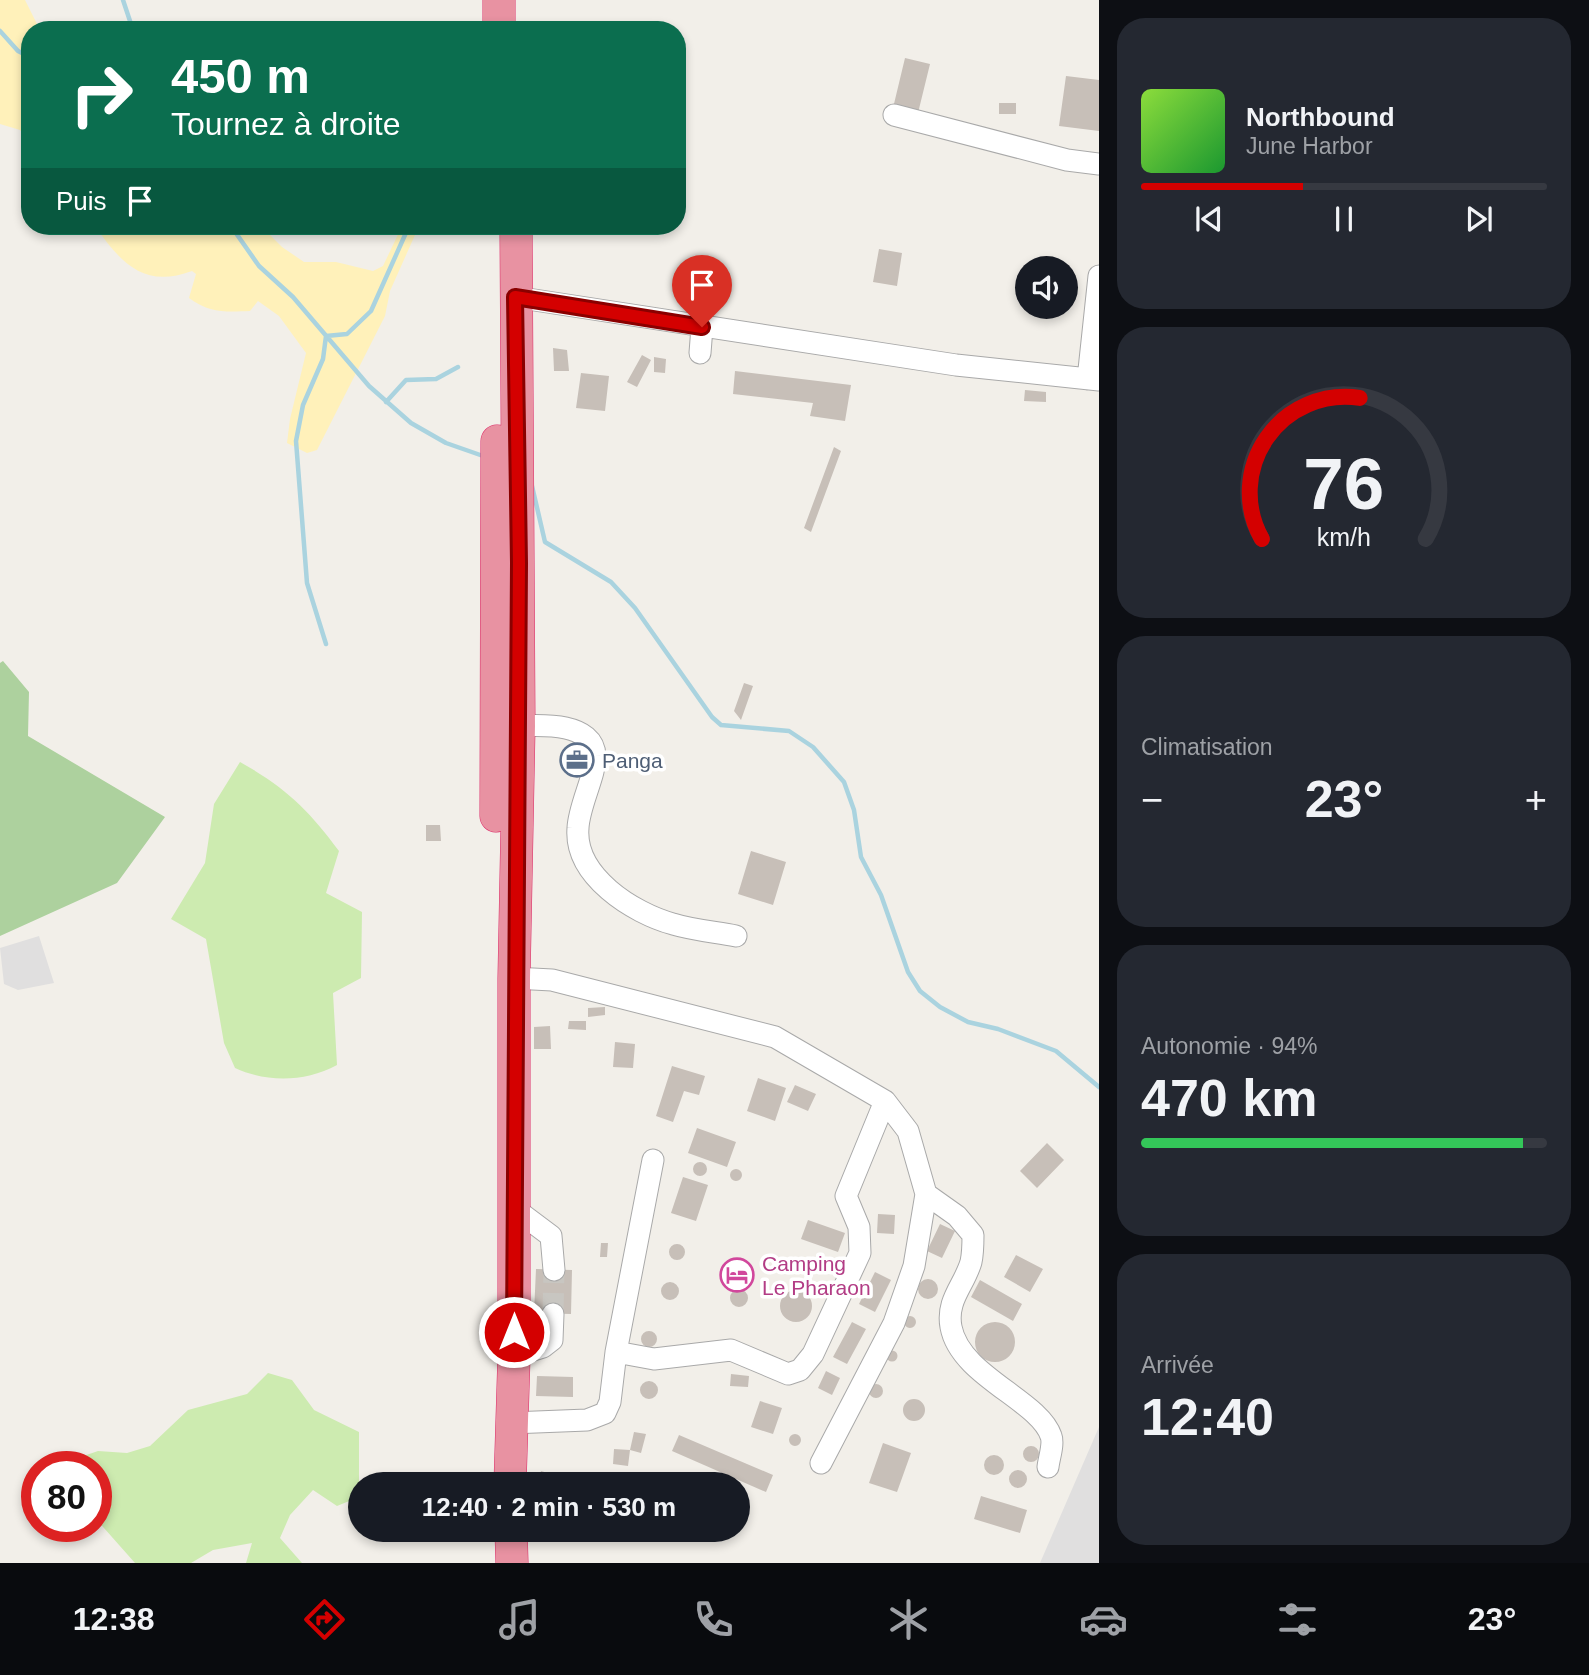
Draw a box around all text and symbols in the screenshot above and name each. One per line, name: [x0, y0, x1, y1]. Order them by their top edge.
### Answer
icon: right: [56, 49, 147, 140]
text: 450 m: [171, 49, 310, 103]
text: Northbound: [1246, 102, 1395, 132]
text: Tournez à droite: [171, 106, 400, 142]
text: June Harbor: [1246, 133, 1373, 159]
icon: arrive: [121, 182, 159, 220]
text: Puis: [56, 186, 107, 216]
icon: previous: [1190, 200, 1228, 238]
icon: pause: [1325, 200, 1363, 238]
icon: next: [1460, 200, 1498, 238]
pin: [672, 255, 732, 327]
map controls: [1015, 256, 1078, 319]
button: sound: [1015, 256, 1078, 319]
icon: arrive: [683, 266, 721, 304]
text: 76: [1304, 443, 1384, 524]
text: km/h: [1317, 522, 1371, 550]
text: Climatisation: [1141, 734, 1273, 760]
office icon: Panga: [558, 741, 596, 779]
place label: Panga: [602, 749, 663, 772]
text: 23°: [1305, 770, 1383, 828]
text: −: [1141, 779, 1163, 821]
text: +: [1525, 779, 1547, 821]
text: Autonomie · 94%: [1141, 1033, 1317, 1059]
text: 470 km: [1141, 1069, 1317, 1127]
place label: Camping Le Pharaon: [762, 1252, 871, 1299]
hotel icon: Camping Le Pharaon: [718, 1256, 756, 1294]
position arrow: [477, 1295, 551, 1369]
text: Arrivée: [1141, 1352, 1214, 1378]
text: 12:40: [1141, 1388, 1274, 1446]
speed limit sign: 80: [21, 1451, 112, 1542]
text: 12:40 · 2 min · 530 m: [422, 1492, 676, 1522]
icon: directions: [300, 1595, 349, 1644]
icon: music: [495, 1595, 544, 1644]
icon: phone: [689, 1595, 738, 1644]
icon: climate: [884, 1595, 933, 1644]
icon: car: [1079, 1595, 1128, 1644]
icon: filters: [1273, 1595, 1322, 1644]
text: 12:38: [73, 1601, 155, 1637]
text: 23°: [1468, 1601, 1516, 1637]

